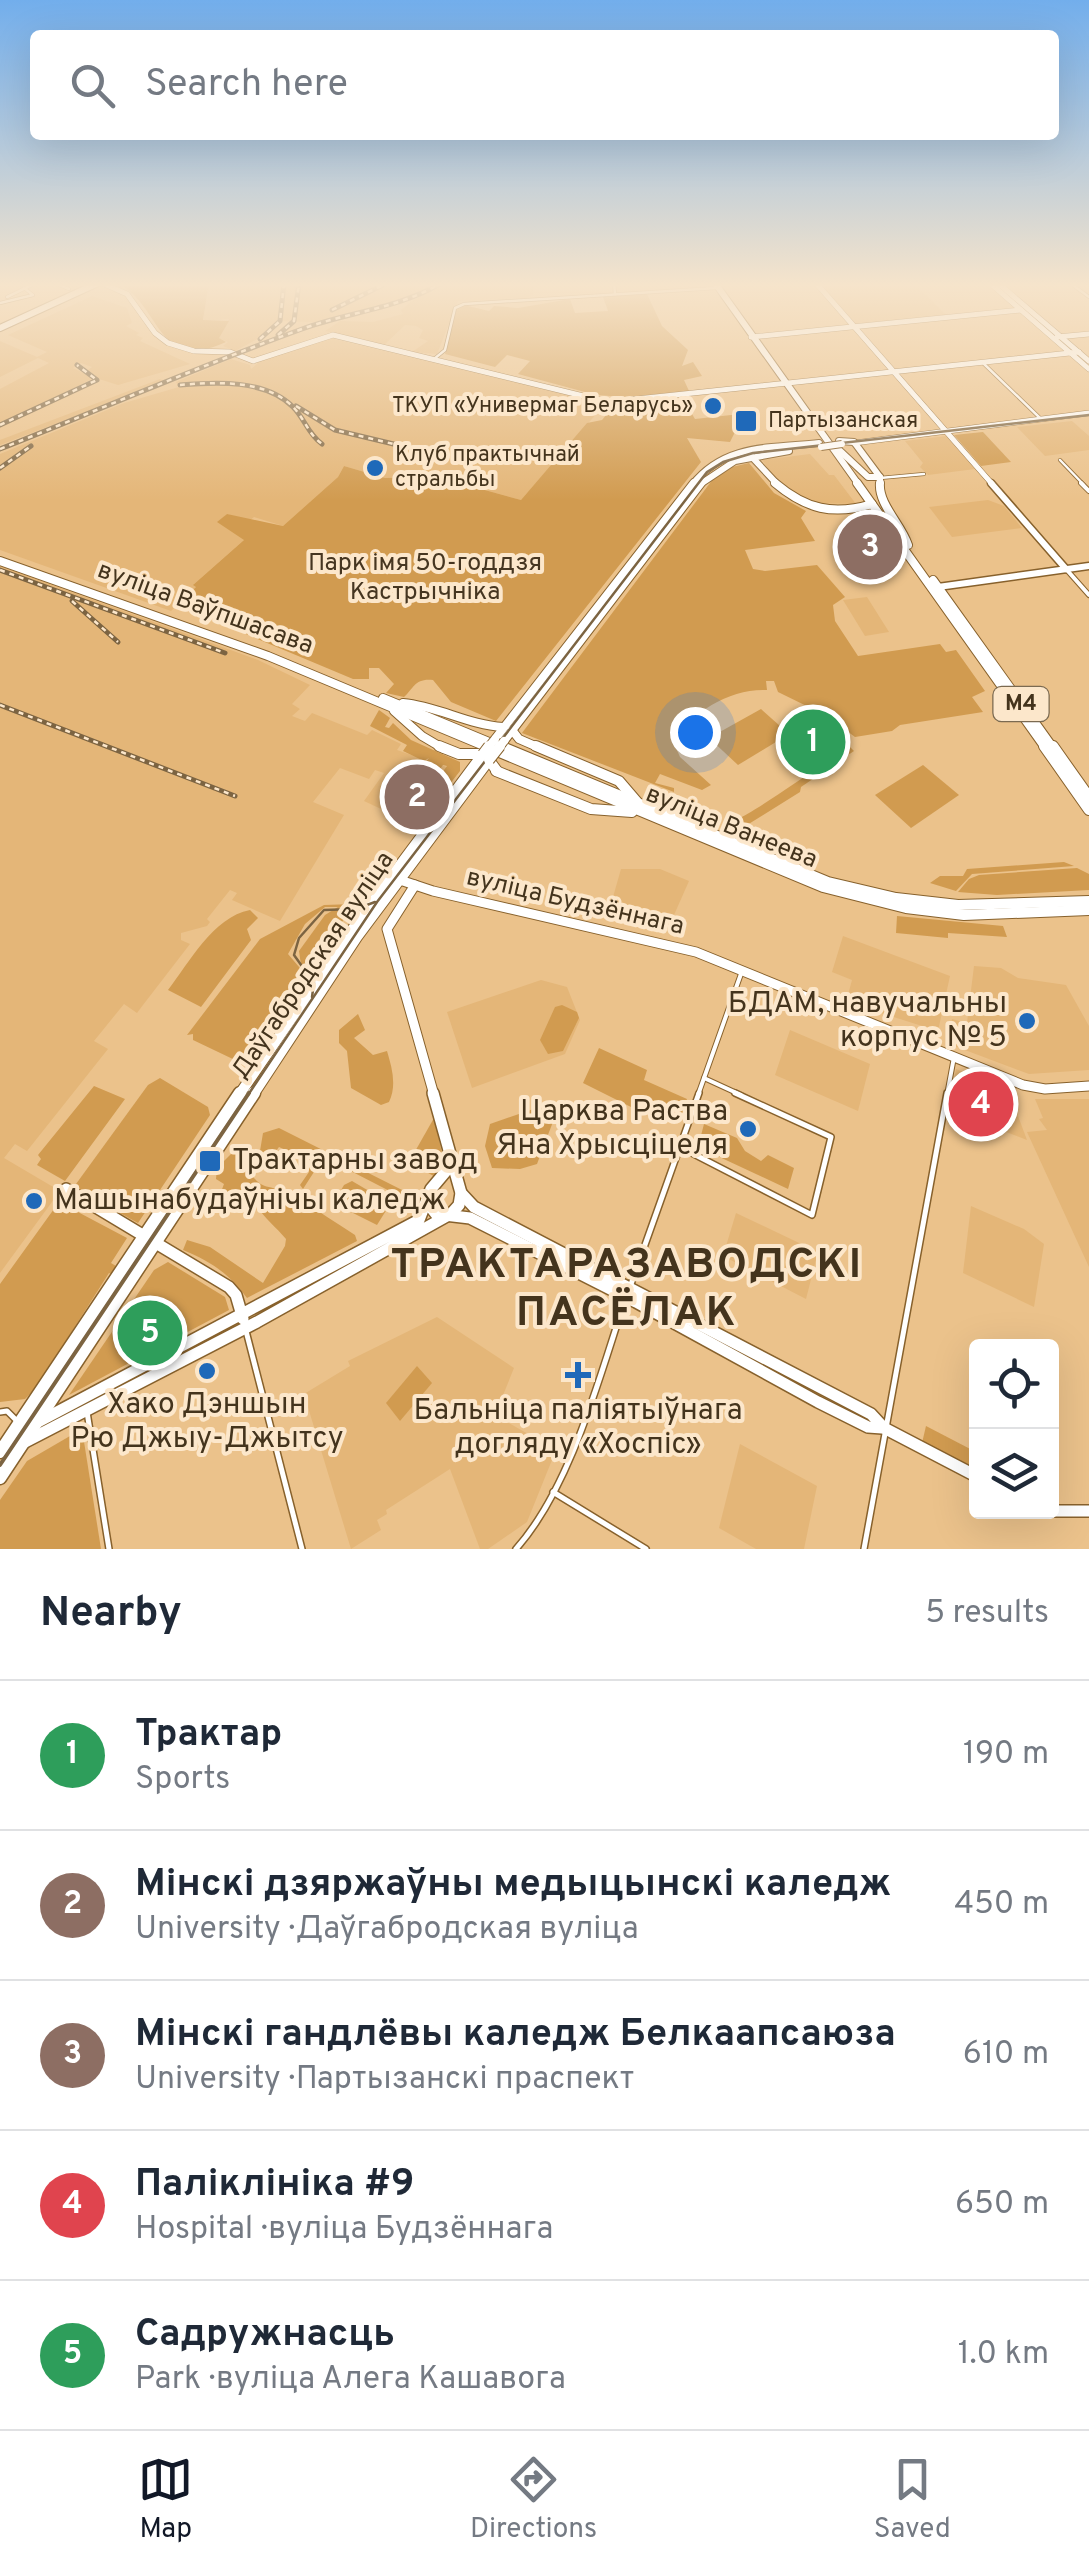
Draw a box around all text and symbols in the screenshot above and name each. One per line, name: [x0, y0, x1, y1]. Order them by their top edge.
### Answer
search box: [30, 30, 1059, 140]
icon: search: [65, 58, 120, 113]
text: Search here: [145, 61, 348, 110]
place label: ТКУП «Универмаг Беларусь»: [392, 393, 693, 420]
marker: ТКУП «Универмаг Беларусь»: [702, 395, 724, 417]
marker: Партызанская: [733, 408, 759, 434]
place label: Партызанская: [768, 408, 918, 435]
place label: Клуб практычнай стральбы: [395, 442, 580, 494]
marker: Клуб практычнай стральбы: [364, 457, 386, 479]
pin: 3: [838, 510, 902, 584]
park label: Парк імя 50-годдзя Кастрычніка: [308, 548, 542, 609]
street label: вуліца Ваўпшасава: [93, 555, 317, 663]
road number: М4: [994, 687, 1048, 721]
pin: 1: [780, 704, 846, 780]
your location: [670, 707, 721, 758]
pin: 2: [384, 760, 450, 834]
street label: вуліца Ванеева: [640, 779, 822, 877]
street label: Даўгабродская вуліца: [226, 846, 402, 1086]
street label: вуліца Будзённага: [463, 862, 687, 944]
place label: БДАМ, навучальны корпус № 5: [728, 986, 1007, 1057]
marker: БДАМ, навучальны корпус № 5: [1016, 1010, 1038, 1032]
pin: 4: [948, 1066, 1014, 1142]
place label: Царква Раства Яна Хрысціцеля: [496, 1094, 728, 1165]
marker: Царква Раства Яна Хрысціцеля: [737, 1118, 759, 1140]
place label: Трактарны завод: [232, 1143, 478, 1180]
marker: Трактарны завод: [197, 1148, 223, 1174]
place label: Машынабудаўнічы каледж: [54, 1183, 446, 1220]
marker: Машынабудаўнічы каледж: [23, 1190, 45, 1212]
district label: ТРАКТАРАЗАВОДСКІ ПАСЁЛАК: [390, 1240, 864, 1341]
pin: 5: [118, 1296, 182, 1370]
map controls: [969, 1339, 1059, 1519]
button: locate: [969, 1339, 1059, 1429]
marker: Хако Дэншын Рю Джыу-Джытсу: [196, 1360, 218, 1382]
marker: Бальніца паліятыўнага догляду «Хоспіс»: [565, 1362, 591, 1388]
place label: Хако Дэншын Рю Джыу-Джытсу: [70, 1387, 344, 1458]
place label: Бальніца паліятыўнага догляду «Хоспіс»: [413, 1393, 743, 1464]
button: layers: [969, 1429, 1059, 1519]
text: Nearby: [40, 1588, 182, 1641]
text: 5 results: [925, 1594, 1049, 1634]
text: Трактар: [135, 1711, 282, 1760]
text: 1: [66, 1735, 79, 1775]
text: 190 m: [963, 1735, 1049, 1775]
text: Sports: [135, 1760, 230, 1800]
text: Мінскі дзяржаўны медыцынскі каледж: [135, 1861, 891, 1910]
text: 2: [63, 1885, 82, 1925]
text: 450 m: [954, 1885, 1049, 1925]
text: University · Даўгабродская вуліца: [135, 1910, 638, 1950]
text: Мінскі гандлёвы каледж Белкаапсаюза: [135, 2011, 896, 2060]
text: 3: [63, 2035, 82, 2075]
text: 610 m: [963, 2035, 1049, 2075]
text: University · Партызанскі праспект: [135, 2060, 634, 2100]
text: Паліклініка #9: [135, 2161, 414, 2210]
text: 4: [62, 2185, 83, 2225]
text: 650 m: [955, 2185, 1049, 2225]
text: Hospital · вуліца Будзённага: [135, 2210, 553, 2250]
text: Садружнасць: [135, 2311, 395, 2360]
text: 5: [63, 2335, 82, 2375]
text: 1.0 km: [958, 2335, 1049, 2375]
text: Park · вуліца Алега Кашавога: [135, 2360, 566, 2400]
tab: Map: [138, 2452, 193, 2548]
tab: Directions: [470, 2452, 597, 2548]
tab: Saved: [874, 2452, 951, 2548]

